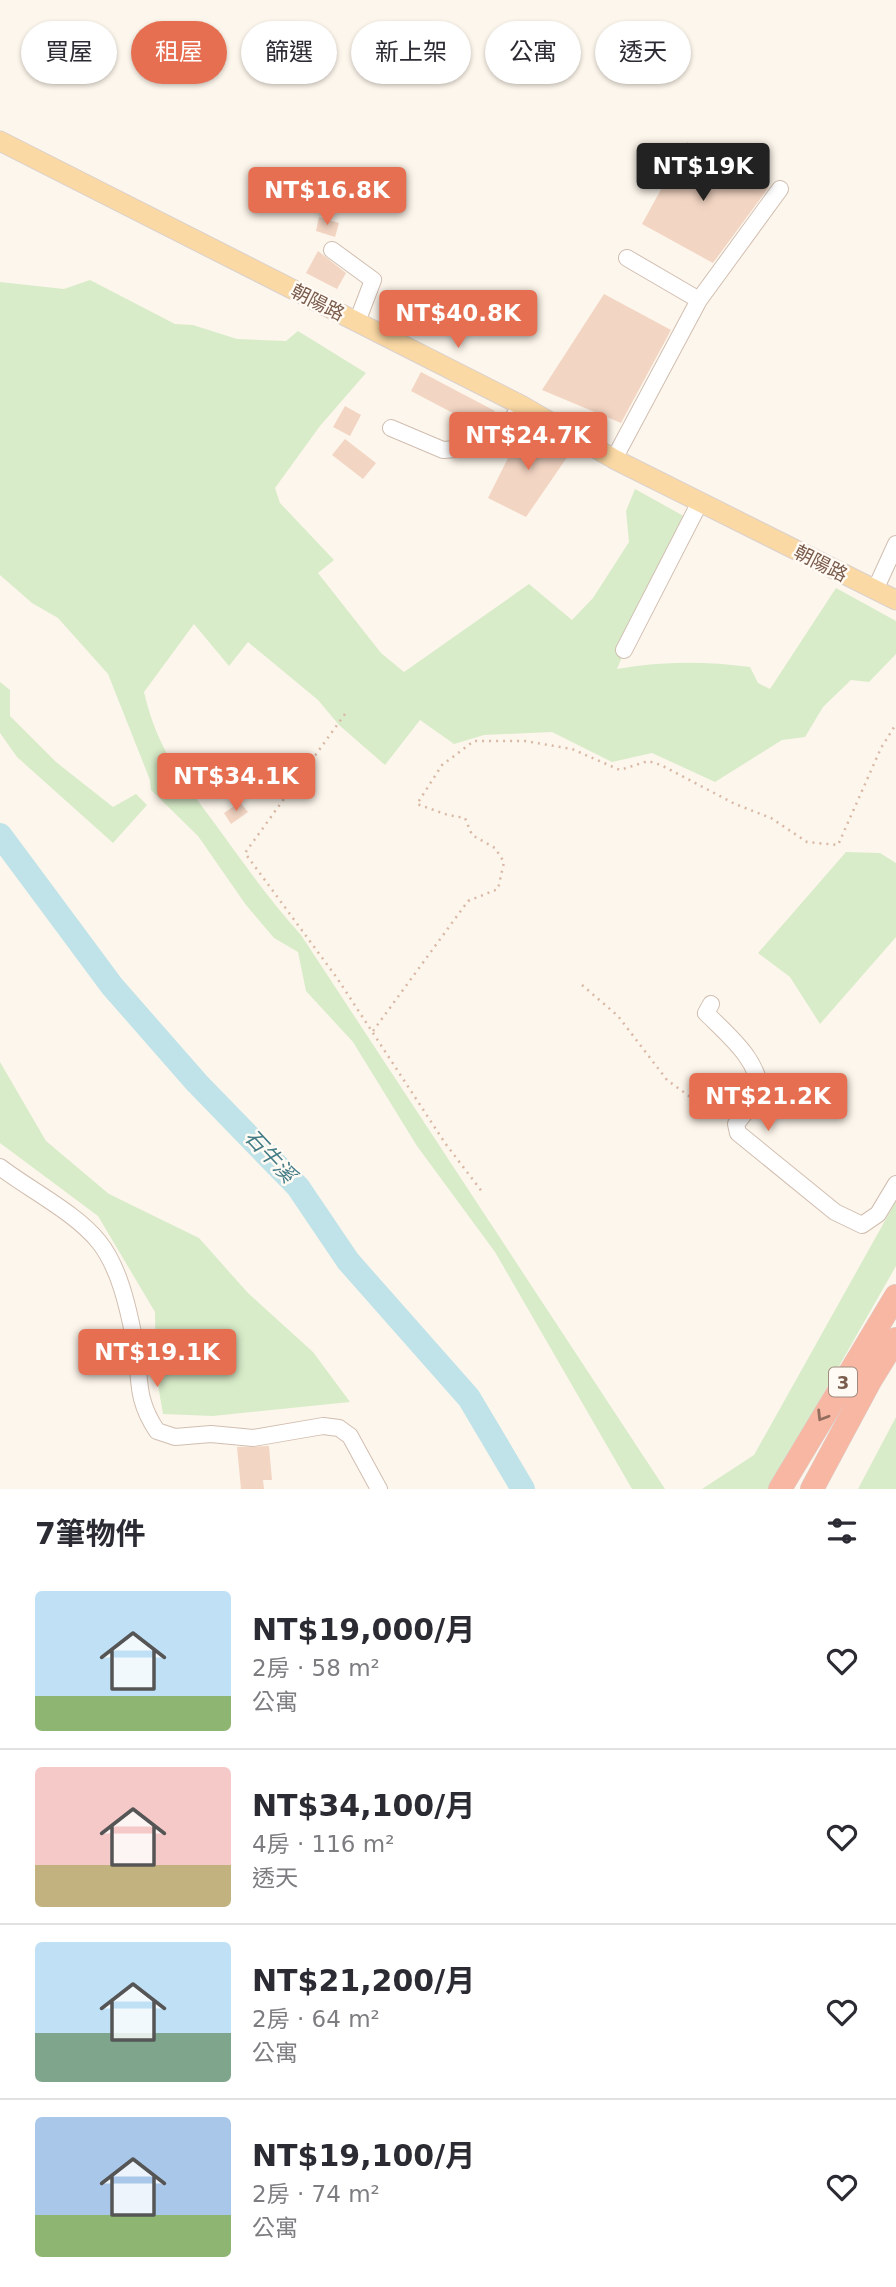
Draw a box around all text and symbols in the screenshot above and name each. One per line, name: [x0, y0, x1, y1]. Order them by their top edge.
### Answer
chip: 買屋: [21, 21, 117, 84]
chip: 租屋: [131, 21, 227, 84]
chip: 篩選: [241, 21, 337, 84]
chip: 新上架: [351, 21, 471, 84]
chip: 公寓: [485, 21, 581, 84]
chip: 透天: [595, 21, 691, 84]
pin: NT$19K: [646, 144, 760, 203]
text: NT$19K: [653, 153, 753, 179]
pin: NT$16.8K: [255, 168, 399, 227]
text: NT$16.8K: [264, 177, 390, 203]
street label: 朝陽路: [288, 279, 348, 325]
pin: NT$40.8K: [386, 290, 530, 350]
text: NT$40.8K: [395, 300, 521, 326]
pin: NT$24.7K: [456, 412, 600, 472]
text: NT$24.7K: [465, 422, 591, 448]
street label: 朝陽路: [791, 540, 851, 586]
pin: NT$34.1K: [164, 754, 308, 813]
text: NT$34.1K: [173, 763, 299, 789]
pin: NT$21.2K: [696, 1074, 840, 1133]
text: NT$21.2K: [705, 1083, 831, 1109]
water label: 石牛溪: [240, 1125, 302, 1189]
pin: NT$19.1K: [85, 1330, 229, 1389]
text: NT$19.1K: [94, 1339, 220, 1365]
road number: 3: [829, 1367, 857, 1396]
one-way arrow: [817, 1409, 830, 1422]
icon: filters: [823, 1512, 861, 1550]
text: 7筆物件: [35, 1516, 146, 1551]
text: NT$19,000/月: [252, 1612, 475, 1647]
icon: home: [91, 1619, 175, 1703]
icon: heart: [823, 1642, 861, 1680]
text: 2房 · 58 m²: [252, 1655, 380, 1681]
text: 公寓: [252, 1689, 298, 1715]
text: NT$34,100/月: [252, 1788, 475, 1823]
icon: home: [91, 1795, 175, 1879]
icon: heart: [823, 1818, 861, 1856]
text: 4房 · 116 m²: [252, 1831, 394, 1857]
text: 透天: [252, 1865, 298, 1891]
text: NT$21,200/月: [252, 1963, 475, 1998]
icon: home: [91, 1970, 175, 2054]
icon: heart: [823, 1993, 861, 2031]
text: 2房 · 64 m²: [252, 2006, 380, 2032]
text: 公寓: [252, 2040, 298, 2066]
text: NT$19,100/月: [252, 2138, 475, 2173]
icon: home: [91, 2145, 175, 2229]
icon: heart: [823, 2168, 861, 2206]
text: 2房 · 74 m²: [252, 2181, 380, 2207]
text: 公寓: [252, 2215, 298, 2241]

